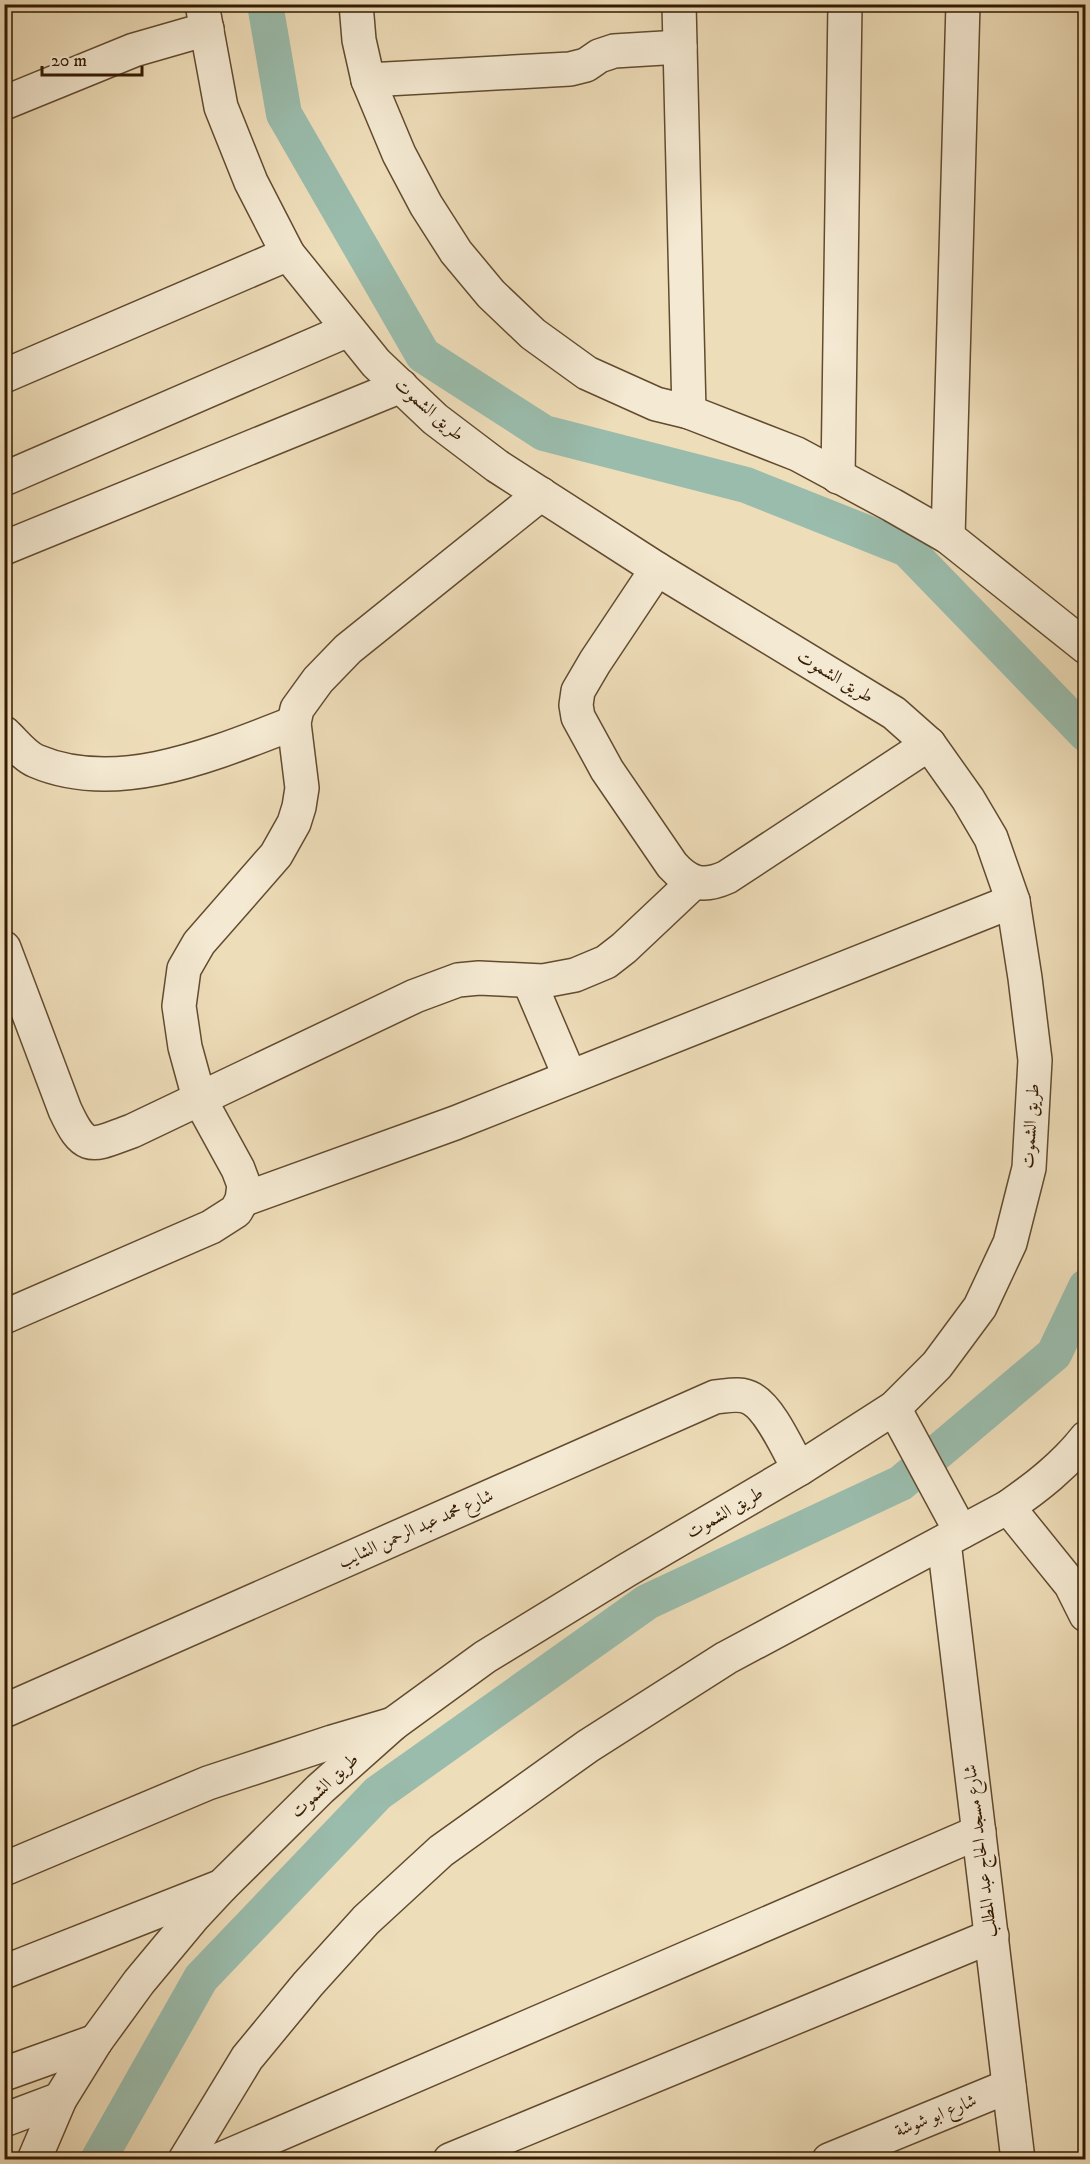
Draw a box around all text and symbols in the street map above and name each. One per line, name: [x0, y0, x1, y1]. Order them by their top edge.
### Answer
scale bar: [42, 39, 142, 77]
text: 20 m: [51, 50, 87, 72]
street label: طريق الشموت: [390, 374, 468, 446]
street label: طريق الشموت: [793, 646, 877, 708]
street label: طريق الشموت: [1017, 1083, 1045, 1169]
street label: طريق الشموت: [683, 1482, 767, 1544]
street label: شارع محمد عبد الرحمن الشايب: [335, 1485, 498, 1576]
street label: طريق الشموت: [286, 1749, 364, 1823]
street label: شارع مسجد الحاج عبد المطلب: [959, 1763, 1007, 1939]
street label: شارع ابو شوشة: [892, 2090, 981, 2145]

